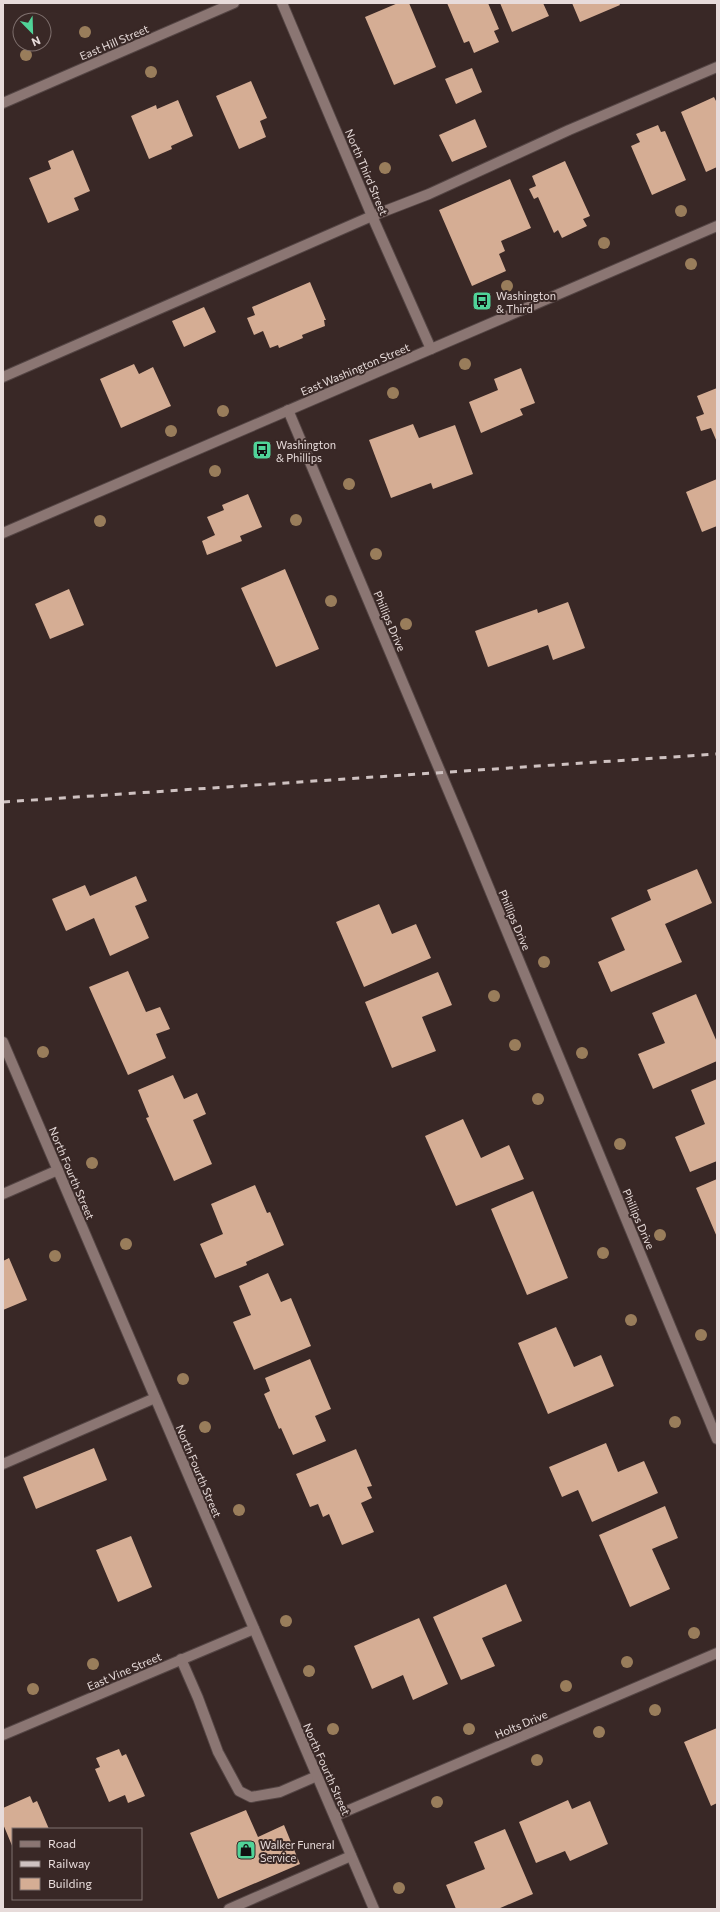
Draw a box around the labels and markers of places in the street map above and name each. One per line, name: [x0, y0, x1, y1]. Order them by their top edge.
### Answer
place label: Washington & Third: [496, 289, 556, 315]
bus stop icon: Washington & Third: [471, 290, 493, 312]
place label: Washington & Phillips: [276, 438, 336, 464]
bus stop icon: Washington & Phillips: [251, 439, 273, 461]
place label: Walker Funeral Service: [260, 1838, 334, 1864]
shop icon: Walker Funeral Service: [235, 1839, 257, 1861]

